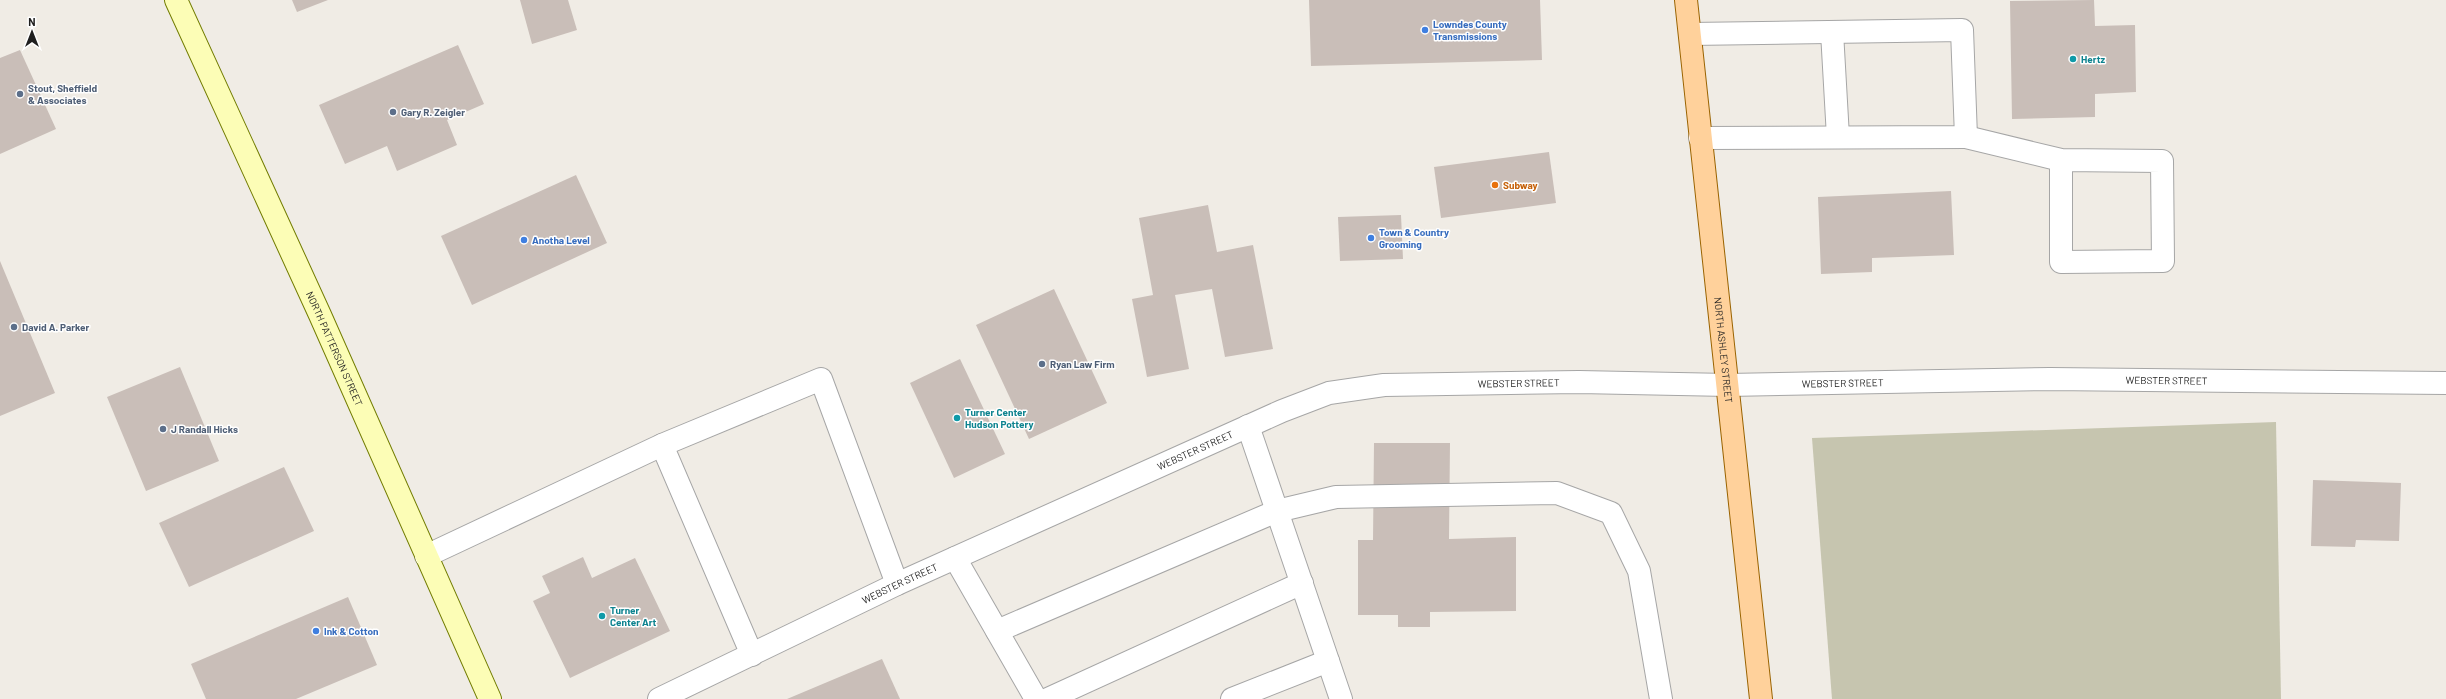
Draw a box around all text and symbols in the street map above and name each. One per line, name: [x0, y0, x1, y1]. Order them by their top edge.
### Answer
north arrow: [12, 12, 52, 52]
text: N: [28, 15, 36, 28]
place label: Lowndes County Transmissions: [1433, 18, 1507, 42]
marker: Lowndes County Transmissions: [1420, 25, 1430, 35]
place label: Hertz: [2081, 53, 2105, 65]
marker: Hertz: [2068, 54, 2078, 64]
place label: Stout, Sheffield & Associates: [28, 82, 97, 106]
marker: Stout, Sheffield & Associates: [15, 89, 25, 99]
place label: Gary R. Zeigler: [401, 106, 465, 118]
marker: Gary R. Zeigler: [388, 107, 398, 117]
place label: Subway: [1503, 179, 1538, 191]
marker: Subway: [1490, 180, 1500, 190]
place label: Town & Country Grooming: [1379, 226, 1449, 250]
marker: Town & Country Grooming: [1366, 233, 1376, 243]
place label: Anotha Level: [532, 234, 590, 246]
marker: Anotha Level: [519, 235, 529, 245]
street label: NORTH PATTERSON STREET: [304, 289, 366, 408]
street label: NORTH ASHLEY STREET: [1712, 297, 1735, 404]
place label: David A. Parker: [22, 321, 89, 333]
marker: David A. Parker: [9, 322, 19, 332]
place label: Ryan Law Firm: [1050, 358, 1115, 370]
marker: Ryan Law Firm: [1037, 359, 1047, 369]
street label: WEBSTER STREET: [2126, 374, 2208, 387]
street label: WEBSTER STREET: [1478, 376, 1560, 390]
street label: WEBSTER STREET: [1802, 376, 1884, 390]
place label: Turner Center Hudson Pottery: [965, 406, 1034, 430]
marker: Turner Center Hudson Pottery: [952, 413, 962, 423]
place label: J Randall Hicks: [171, 423, 238, 435]
marker: J Randall Hicks: [158, 424, 168, 434]
street label: WEBSTER STREET: [1155, 428, 1235, 472]
street label: WEBSTER STREET: [860, 561, 939, 606]
place label: Turner Center Art: [610, 604, 657, 628]
marker: Turner Center Art: [597, 611, 607, 621]
place label: Ink & Cotton: [324, 625, 379, 637]
marker: Ink & Cotton: [311, 626, 321, 636]

